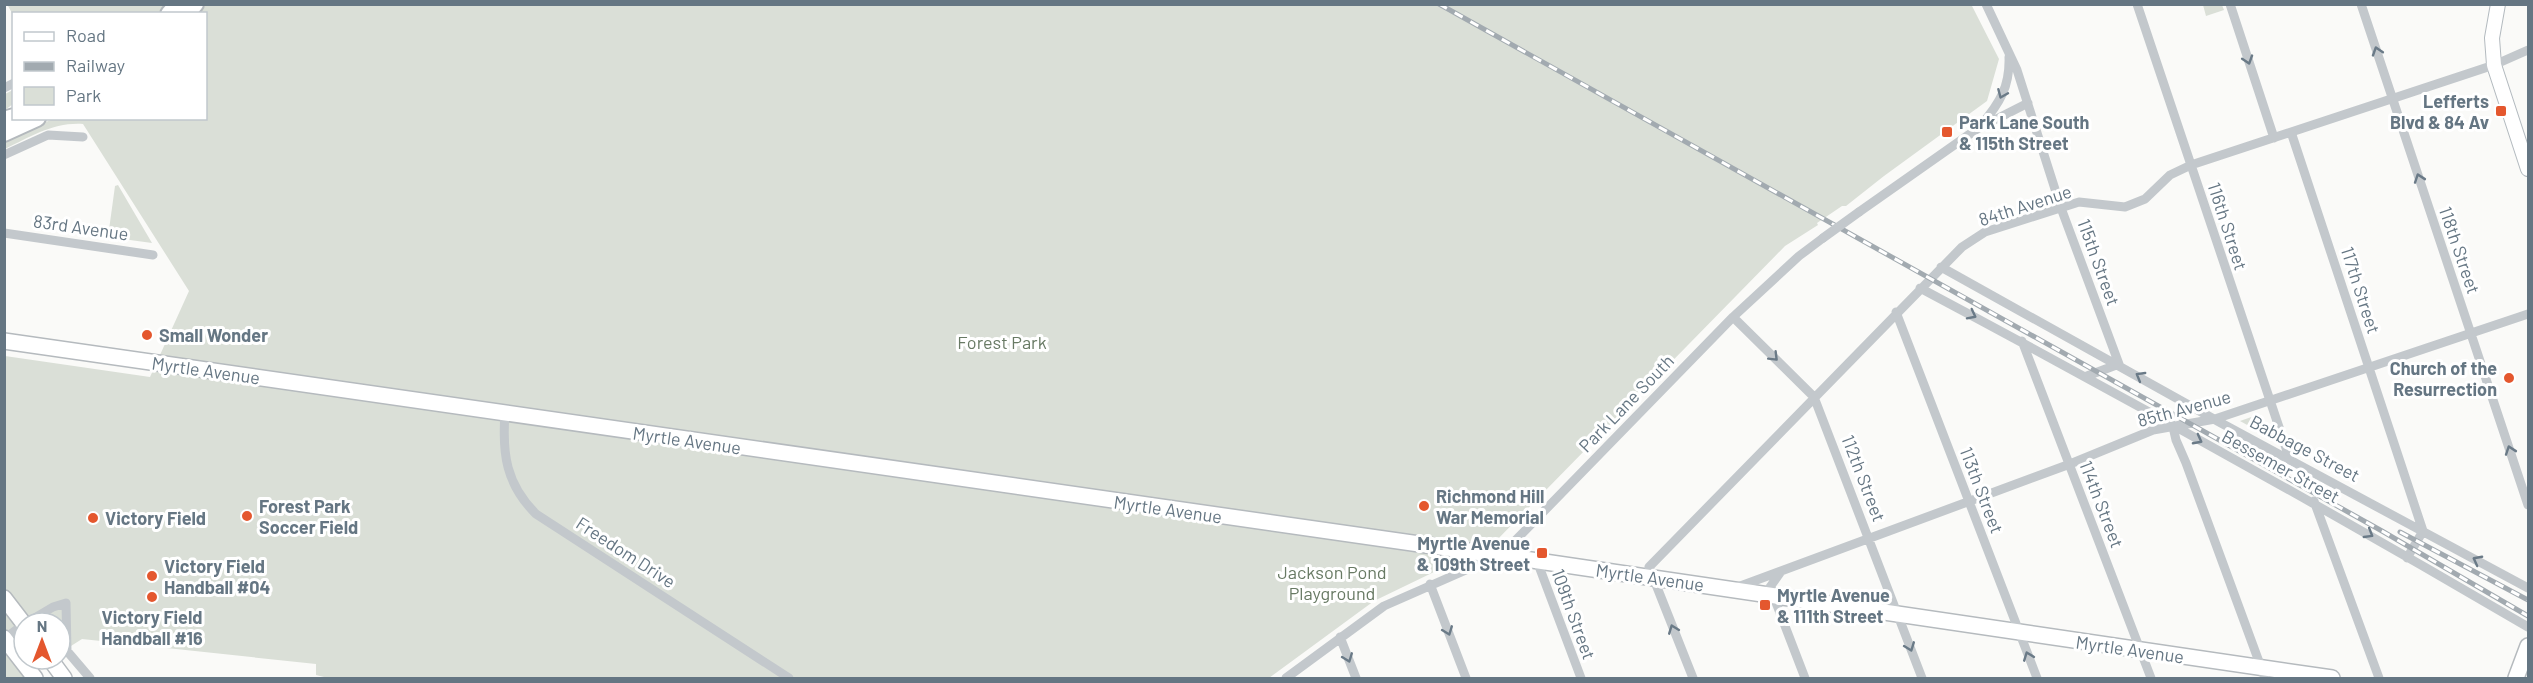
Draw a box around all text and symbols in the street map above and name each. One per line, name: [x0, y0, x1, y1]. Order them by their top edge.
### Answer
legend: [12, 12, 207, 120]
text: Road: [66, 24, 106, 46]
one-way arrow: [2371, 46, 2384, 57]
text: Railway: [66, 54, 125, 76]
one-way arrow: [2241, 54, 2253, 65]
text: Park: [66, 84, 101, 106]
one-way arrow: [1998, 88, 2010, 99]
place label: Lefferts Blvd & 84 Av: [2390, 90, 2489, 133]
marker: Lefferts Blvd & 84 Av: [2494, 104, 2508, 118]
place label: Park Lane South & 115th Street: [1959, 111, 2089, 154]
marker: Park Lane South & 115th Street: [1940, 125, 1954, 139]
one-way arrow: [2414, 173, 2426, 184]
street label: 116th Street: [2203, 179, 2253, 273]
street label: 84th Avenue: [1976, 180, 2074, 230]
street label: 118th Street: [2435, 203, 2485, 297]
street label: 83rd Avenue: [32, 209, 130, 245]
street label: 115th Street: [2073, 216, 2125, 308]
street label: 117th Street: [2337, 244, 2385, 336]
one-way arrow: [1966, 308, 1977, 319]
place label: Small Wonder: [159, 324, 268, 346]
marker: Small Wonder: [140, 328, 154, 342]
park label: Forest Park: [957, 331, 1047, 353]
one-way arrow: [1766, 349, 1777, 360]
street label: Park Lane South: [1574, 350, 1678, 456]
street label: Myrtle Avenue: [150, 352, 262, 388]
place label: Church of the Resurrection: [2390, 357, 2497, 400]
marker: Church of the Resurrection: [2502, 371, 2516, 385]
one-way arrow: [2136, 372, 2146, 384]
street label: 85th Avenue: [2135, 385, 2233, 431]
street label: Babbage Street: [2246, 410, 2364, 486]
street label: Myrtle Avenue: [631, 422, 743, 458]
street label: Bessemer Street: [2218, 425, 2344, 507]
street label: 112th Street: [1837, 431, 1891, 525]
one-way arrow: [2192, 433, 2202, 444]
street label: 113th Street: [1955, 444, 2009, 536]
one-way arrow: [2505, 445, 2517, 456]
street label: 114th Street: [2075, 457, 2129, 551]
place label: Richmond Hill War Memorial: [1436, 485, 1544, 528]
street label: Myrtle Avenue: [1112, 491, 1224, 527]
place label: Forest Park Soccer Field: [259, 495, 358, 538]
marker: Richmond Hill War Memorial: [1417, 499, 1431, 513]
place label: Victory Field: [105, 507, 206, 529]
marker: Forest Park Soccer Field: [240, 509, 254, 523]
marker: Victory Field: [86, 511, 100, 525]
street label: Freedom Drive: [572, 512, 680, 592]
one-way arrow: [2363, 527, 2373, 539]
place label: Myrtle Avenue & 109th Street: [1417, 532, 1530, 575]
marker: Myrtle Avenue & 109th Street: [1535, 546, 1549, 560]
place label: Victory Field Handball #04: [164, 555, 270, 598]
one-way arrow: [2473, 556, 2483, 567]
street label: Myrtle Avenue: [1594, 559, 1706, 595]
park label: Jackson Pond Playground: [1277, 561, 1387, 604]
street label: 109th Street: [1547, 566, 1601, 662]
marker: Victory Field Handball #04: [145, 569, 159, 583]
place label: Myrtle Avenue & 111th Street: [1777, 584, 1890, 627]
marker: Victory Field Handball #16: [145, 590, 159, 604]
marker: Myrtle Avenue & 111th Street: [1758, 598, 1772, 612]
place label: Victory Field Handball #16: [101, 606, 203, 649]
north arrow: [12, 611, 72, 671]
text: N: [37, 616, 47, 635]
one-way arrow: [1668, 624, 1681, 634]
one-way arrow: [1441, 625, 1453, 636]
street label: Myrtle Avenue: [2074, 631, 2186, 667]
one-way arrow: [1903, 641, 1915, 652]
one-way arrow: [2023, 651, 2036, 662]
one-way arrow: [1341, 652, 1353, 663]

